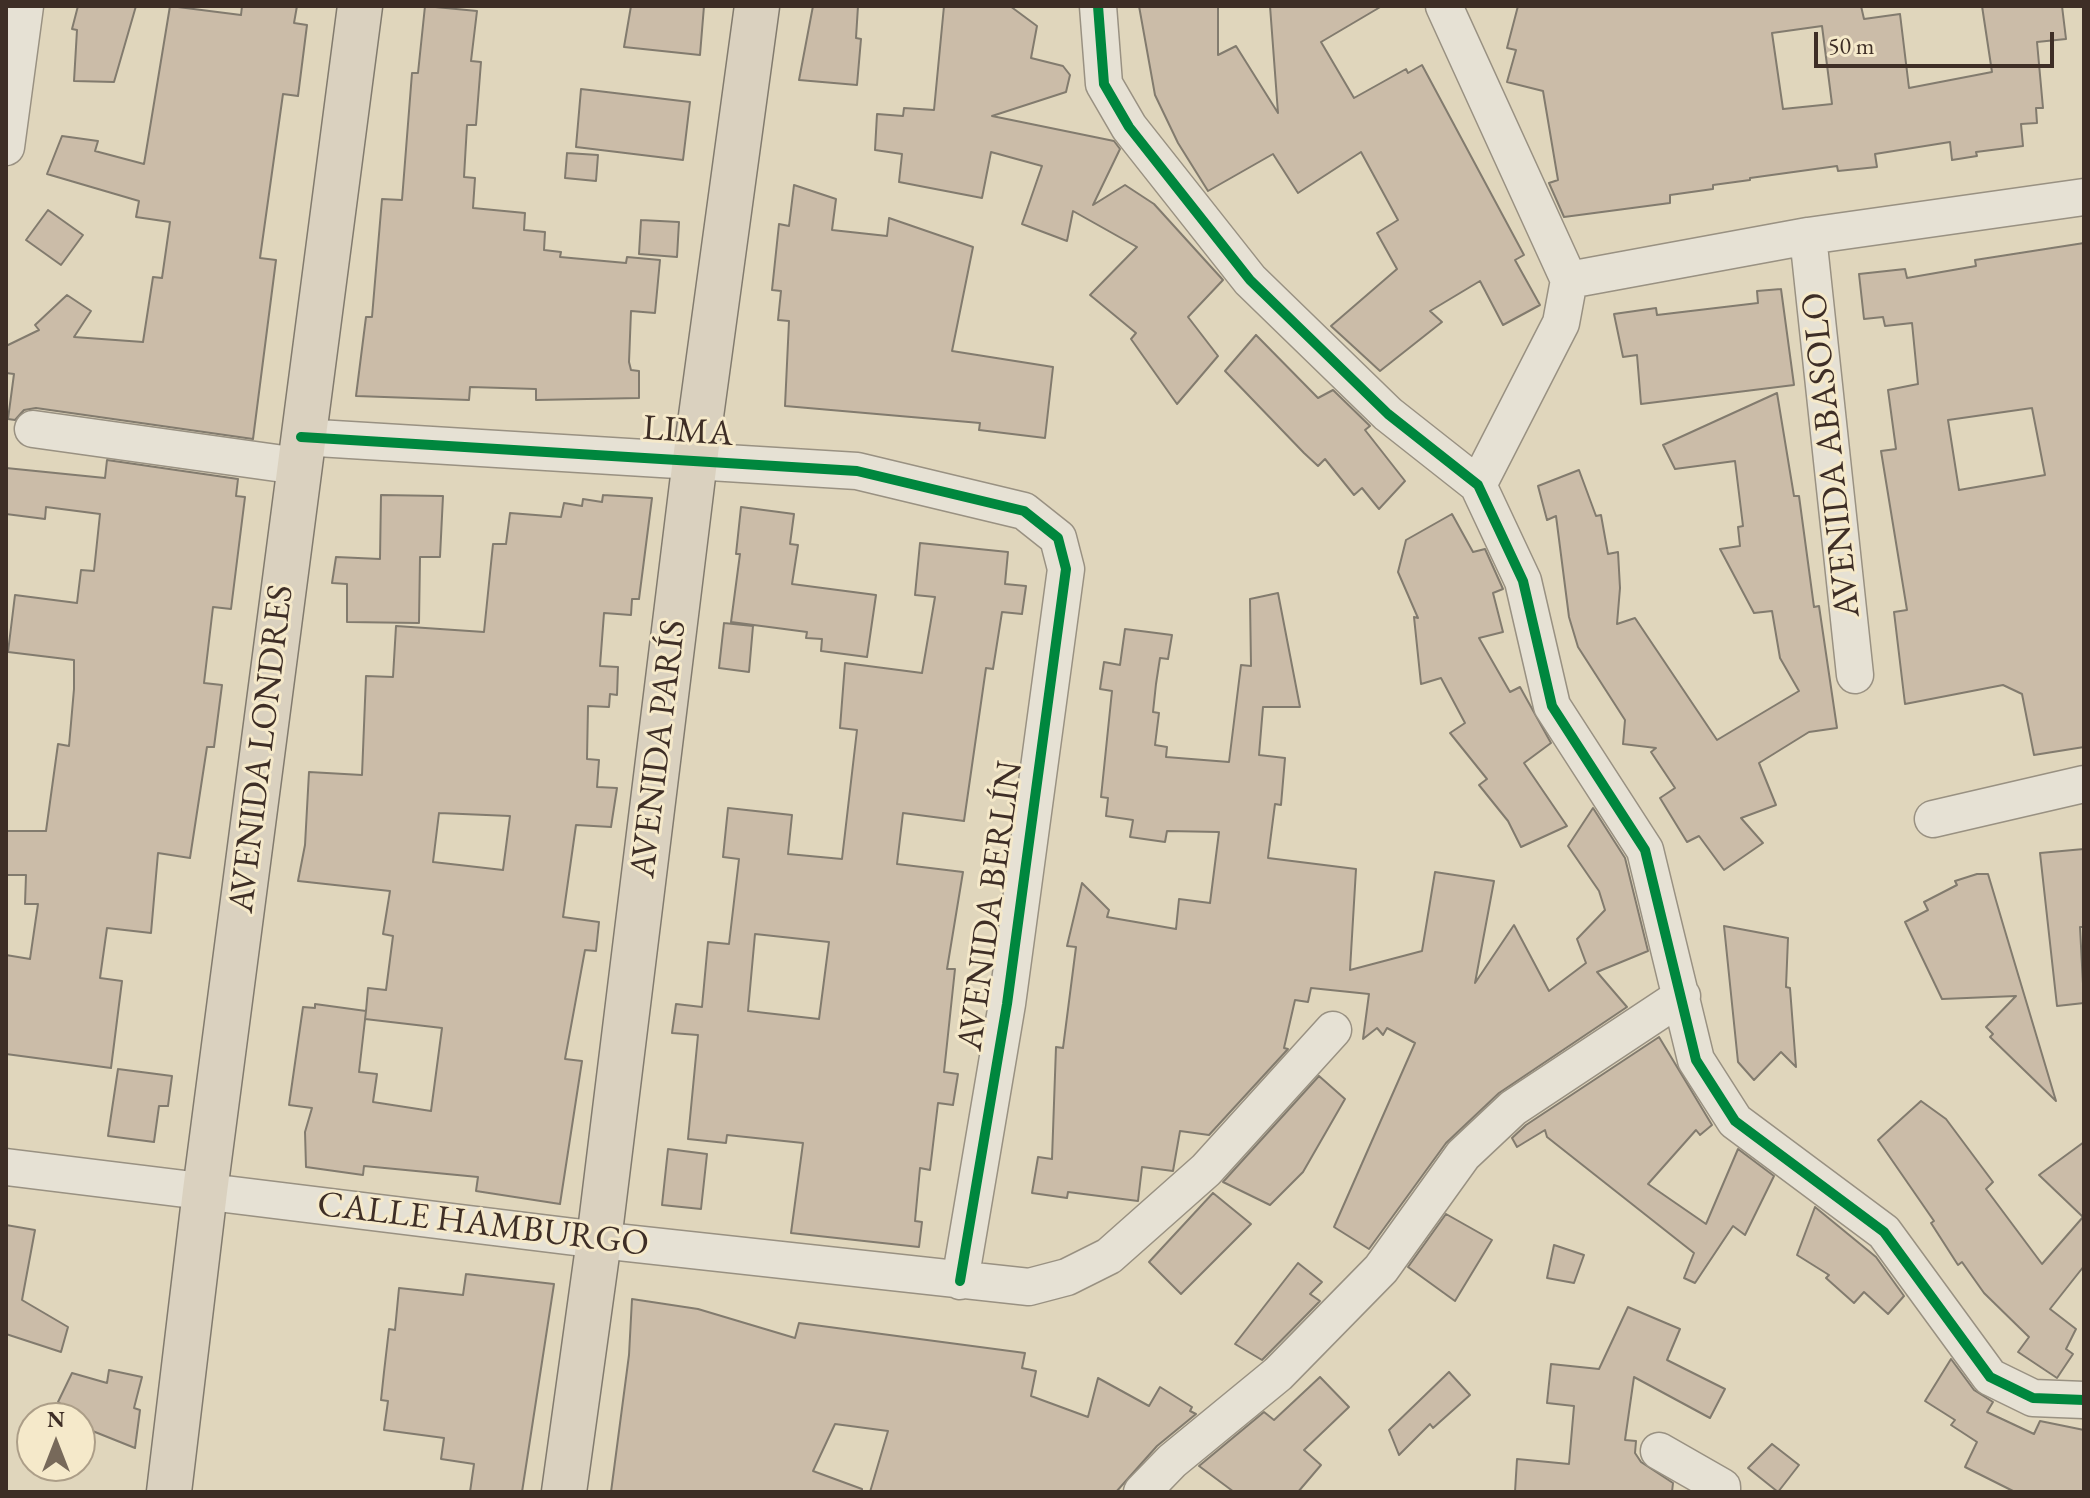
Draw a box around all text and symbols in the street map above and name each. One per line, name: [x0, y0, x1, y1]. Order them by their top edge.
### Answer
scale bar: [1818, 16, 2058, 66]
text: 50 m: [1828, 30, 1875, 61]
street label: AVENIDA ABASOLO: [1793, 290, 1871, 620]
street label: LIMA: [641, 407, 735, 457]
street label: AVENIDA LONDRES: [220, 583, 304, 915]
street label: AVENIDA PARÍS: [622, 618, 696, 880]
street label: AVENIDA BERLÍN: [949, 758, 1033, 1054]
street label: CALLE HAMBURGO: [315, 1183, 651, 1267]
north arrow: [16, 1402, 96, 1482]
text: N: [47, 1405, 65, 1434]

